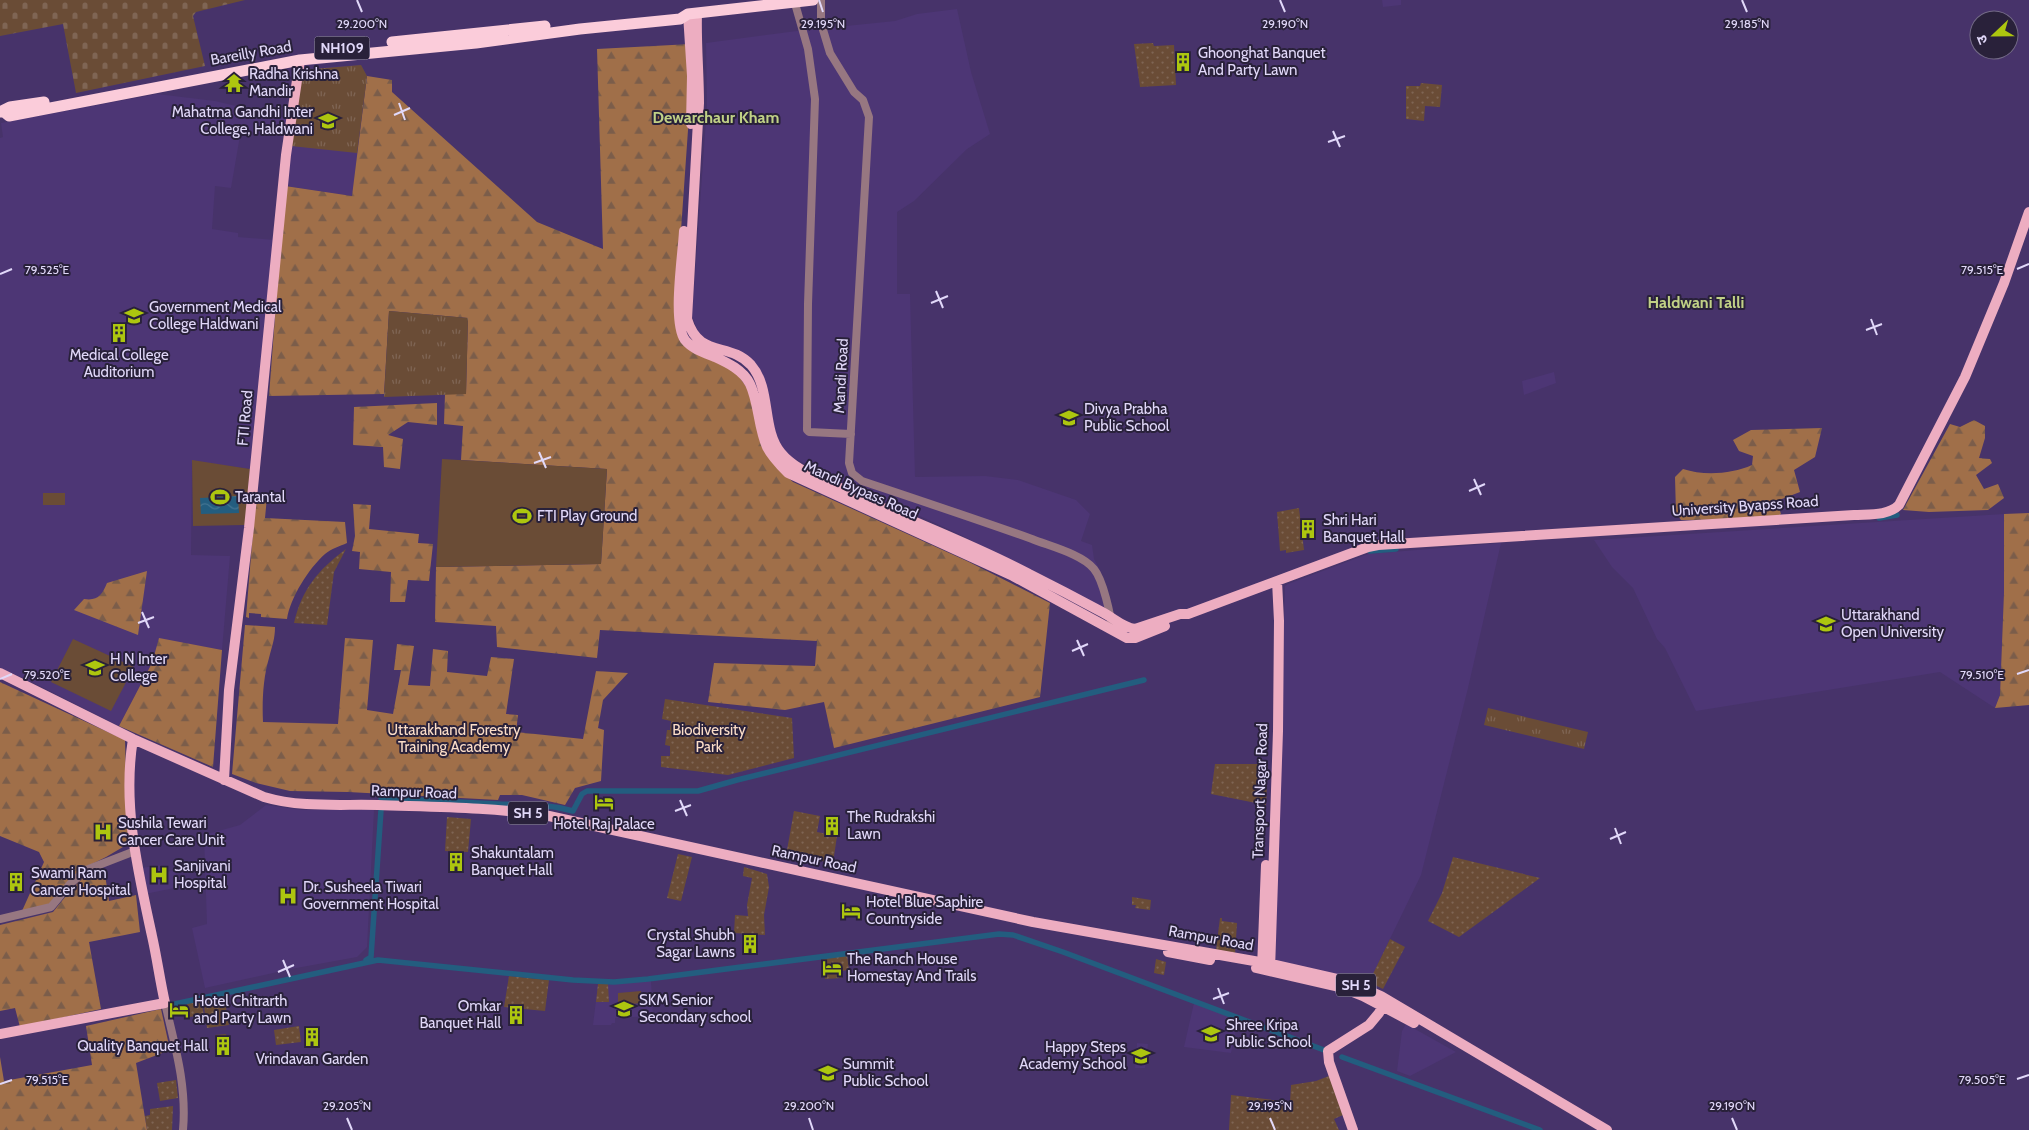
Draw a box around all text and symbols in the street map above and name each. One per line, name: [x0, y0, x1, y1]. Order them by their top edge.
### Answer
north arrow: [1969, 10, 2019, 60]
text: 29.200°N: [337, 16, 387, 31]
text: 29.195°N: [801, 16, 845, 31]
text: 29.190°N: [1262, 16, 1308, 31]
text: 29.185°N: [1725, 16, 1769, 31]
text: उ: [1972, 32, 1992, 47]
road number: NH109: [314, 36, 370, 59]
street label: Bareilly Road: [209, 37, 293, 69]
place label: Ghoonghat Banquet And Party Lawn: [1198, 44, 1326, 79]
building icon: Ghoonghat Banquet And Party Lawn: [1172, 51, 1194, 73]
place label: Radha Krishna Mandir: [249, 65, 339, 100]
temple icon: Radha Krishna Mandir: [223, 72, 245, 94]
place label: Mahatma Gandhi Inter College, Haldwani: [172, 103, 313, 138]
district label: Dewarchaur Kham: [653, 108, 779, 127]
school or university icon: Mahatma Gandhi Inter College, Haldwani: [317, 110, 339, 132]
text: 79.525°E: [25, 262, 70, 277]
text: 79.515°E: [1961, 262, 2003, 277]
district label: Haldwani Talli: [1648, 293, 1744, 312]
place label: Government Medical College Haldwani: [149, 298, 282, 333]
school or university icon: Government Medical College Haldwani: [123, 305, 145, 327]
building icon: Medical College Auditorium: [108, 322, 130, 344]
street label: Mandi Road: [830, 338, 852, 414]
place label: Medical College Auditorium: [69, 346, 169, 381]
street label: FTI Road: [234, 389, 256, 447]
place label: Divya Prabha Public School: [1084, 400, 1170, 435]
school or university icon: Divya Prabha Public School: [1058, 407, 1080, 429]
street label: Mandi Bypass Road: [801, 457, 921, 523]
sports icon: Tarantal: [209, 486, 231, 508]
place label: Tarantal: [235, 488, 286, 506]
street label: University Byapss Road: [1671, 492, 1819, 520]
sports icon: FTI Play Ground: [511, 505, 533, 527]
place label: FTI Play Ground: [537, 507, 637, 525]
place label: Shri Hari Banquet Hall: [1323, 511, 1405, 546]
building icon: Shri Hari Banquet Hall: [1297, 518, 1319, 540]
place label: Uttarakhand Open University: [1841, 606, 1945, 641]
school or university icon: Uttarakhand Open University: [1815, 613, 1837, 635]
place label: H N Inter College: [110, 650, 168, 685]
school or university icon: H N Inter College: [84, 657, 106, 679]
text: 79.520°E: [24, 667, 71, 682]
text: 79.510°E: [1960, 667, 2004, 682]
park label: Uttarakhand Forestry Training Academy: [387, 721, 521, 756]
park label: Biodiversity Park: [672, 721, 746, 756]
street label: Transport Nagar Road: [1249, 723, 1271, 859]
street label: Rampur Road: [371, 782, 457, 802]
hotel icon: Hotel Raj Palace: [593, 791, 615, 813]
road number: SH 5: [508, 801, 548, 824]
place label: The Rudrakshi Lawn: [847, 808, 935, 843]
place label: Sushila Tewari Cancer Care Unit: [118, 814, 225, 849]
place label: Hotel Raj Palace: [553, 815, 655, 833]
building icon: The Rudrakshi Lawn: [821, 815, 843, 837]
hospital icon: Sushila Tewari Cancer Care Unit: [92, 821, 114, 843]
street label: Rampur Road: [770, 841, 858, 877]
place label: Shakuntalam Banquet Hall: [471, 844, 554, 879]
building icon: Shakuntalam Banquet Hall: [445, 851, 467, 873]
place label: Sanjivani Hospital: [174, 857, 231, 892]
place label: Swami Ram Cancer Hospital: [31, 864, 131, 899]
hospital icon: Sanjivani Hospital: [148, 864, 170, 886]
building icon: Swami Ram Cancer Hospital: [5, 871, 27, 893]
place label: Dr. Susheela Tiwari Government Hospital: [303, 878, 439, 913]
hospital icon: Dr. Susheela Tiwari Government Hospital: [277, 885, 299, 907]
place label: Hotel Blue Saphire Countryside: [866, 893, 984, 928]
hotel icon: Hotel Blue Saphire Countryside: [840, 900, 862, 922]
street label: Rampur Road: [1167, 922, 1255, 954]
place label: Crystal Shubh Sagar Lawns: [647, 926, 735, 961]
building icon: Crystal Shubh Sagar Lawns: [739, 933, 761, 955]
place label: The Ranch House Homestay And Trails: [847, 950, 976, 985]
hotel icon: The Ranch House Homestay And Trails: [821, 957, 843, 979]
road number: SH 5: [1336, 974, 1376, 996]
place label: SKM Senior Secondary school: [639, 991, 752, 1026]
place label: Hotel Chitrarth and Party Lawn: [194, 992, 291, 1027]
place label: Omkar Banquet Hall: [419, 997, 501, 1032]
school or university icon: SKM Senior Secondary school: [613, 998, 635, 1020]
hotel icon: Hotel Chitrarth and Party Lawn: [168, 999, 190, 1021]
building icon: Omkar Banquet Hall: [505, 1004, 527, 1026]
place label: Shree Kripa Public School: [1226, 1016, 1312, 1051]
school or university icon: Shree Kripa Public School: [1200, 1023, 1222, 1045]
building icon: Vrindavan Garden: [301, 1026, 323, 1048]
building icon: Quality Banquet Hall: [212, 1035, 234, 1057]
place label: Quality Banquet Hall: [77, 1037, 208, 1055]
place label: Happy Steps Academy School: [1019, 1038, 1126, 1073]
school or university icon: Happy Steps Academy School: [1130, 1045, 1152, 1067]
place label: Vrindavan Garden: [256, 1050, 368, 1068]
place label: Summit Public School: [843, 1055, 929, 1090]
school or university icon: Summit Public School: [817, 1062, 839, 1084]
text: 79.515°E: [26, 1072, 68, 1087]
text: 79.505°E: [1959, 1072, 2006, 1087]
text: 29.205°N: [323, 1098, 371, 1113]
text: 29.200°N: [784, 1098, 834, 1113]
text: 29.195°N: [1248, 1098, 1292, 1113]
text: 29.190°N: [1709, 1098, 1755, 1113]

